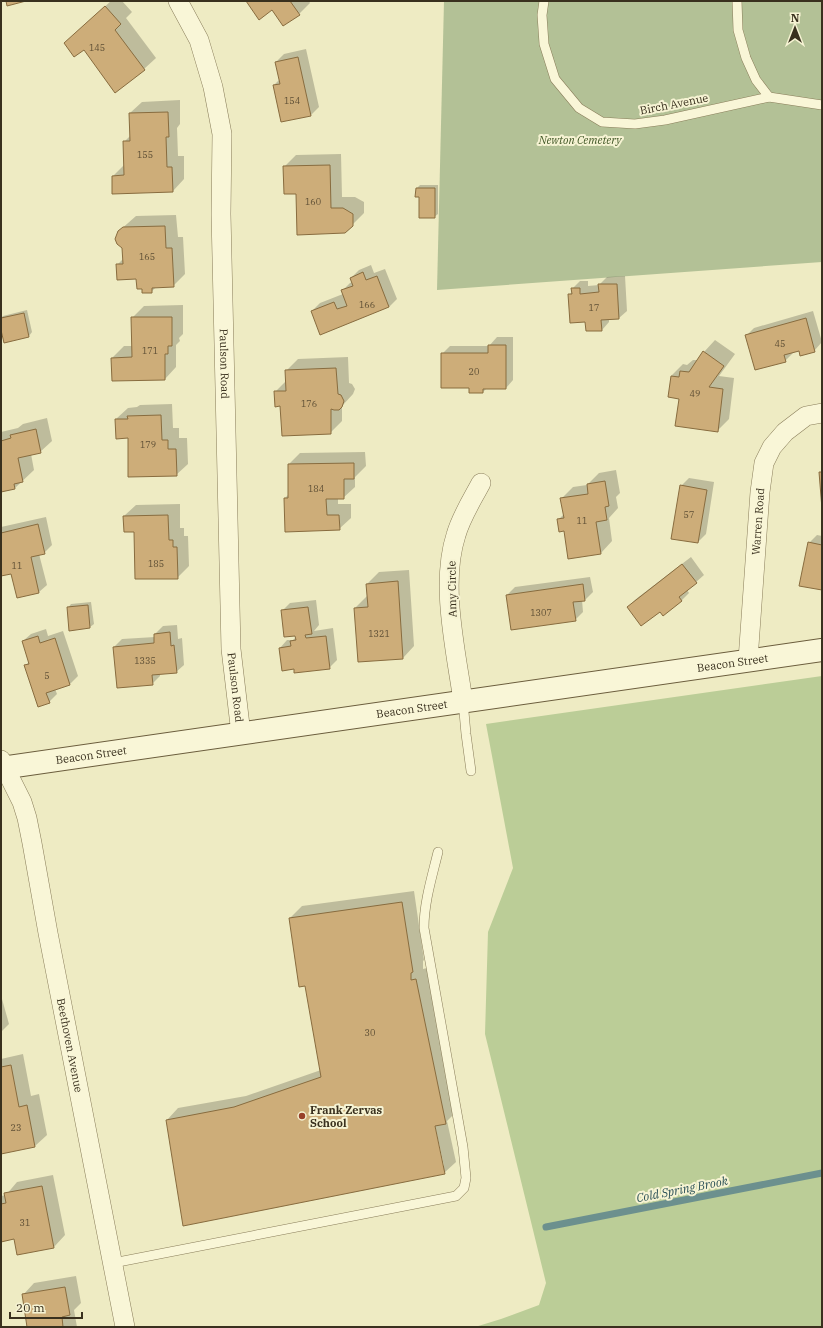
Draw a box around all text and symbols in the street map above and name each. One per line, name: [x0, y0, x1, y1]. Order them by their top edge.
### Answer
north arrow: [775, 8, 815, 48]
text: N: [791, 11, 800, 25]
house number: 145: [89, 42, 105, 53]
street label: Birch Avenue: [639, 90, 710, 117]
house number: 154: [284, 95, 300, 106]
park label: Newton Cemetery: [538, 133, 622, 147]
house number: 155: [137, 149, 153, 160]
house number: 160: [305, 196, 321, 207]
house number: 165: [139, 251, 155, 262]
house number: 166: [359, 299, 375, 310]
house number: 17: [589, 302, 599, 313]
street label: Paulson Road: [217, 328, 232, 399]
house number: 45: [775, 338, 785, 349]
house number: 171: [142, 345, 158, 356]
house number: 20: [469, 366, 479, 377]
house number: 49: [690, 388, 700, 399]
house number: 176: [301, 398, 317, 409]
house number: 179: [140, 439, 156, 450]
house number: 184: [308, 483, 324, 494]
street label: Warren Road: [749, 486, 768, 556]
house number: 57: [684, 509, 694, 520]
house number: 11: [577, 515, 587, 526]
house number: 185: [148, 558, 164, 569]
house number: 11: [12, 560, 22, 571]
street label: Amy Circle: [445, 560, 459, 617]
house number: 1307: [530, 607, 552, 618]
house number: 1321: [368, 628, 390, 639]
street label: Beacon Street: [696, 651, 769, 675]
street label: Paulson Road: [224, 652, 247, 723]
house number: 1335: [134, 655, 156, 666]
house number: 5: [44, 670, 50, 681]
street label: Beacon Street: [375, 697, 448, 721]
street label: Beacon Street: [55, 743, 128, 767]
street label: Beethoven Avenue: [54, 997, 86, 1094]
house number: 30: [365, 1027, 375, 1038]
place label: Frank Zervas School: [310, 1103, 383, 1130]
marker: Frank Zervas School: [297, 1111, 307, 1121]
house number: 23: [11, 1122, 21, 1133]
water label: Cold Spring Brook: [635, 1173, 730, 1205]
house number: 31: [20, 1217, 30, 1228]
scale bar: [10, 1294, 82, 1320]
text: 20 m: [16, 1300, 45, 1315]

